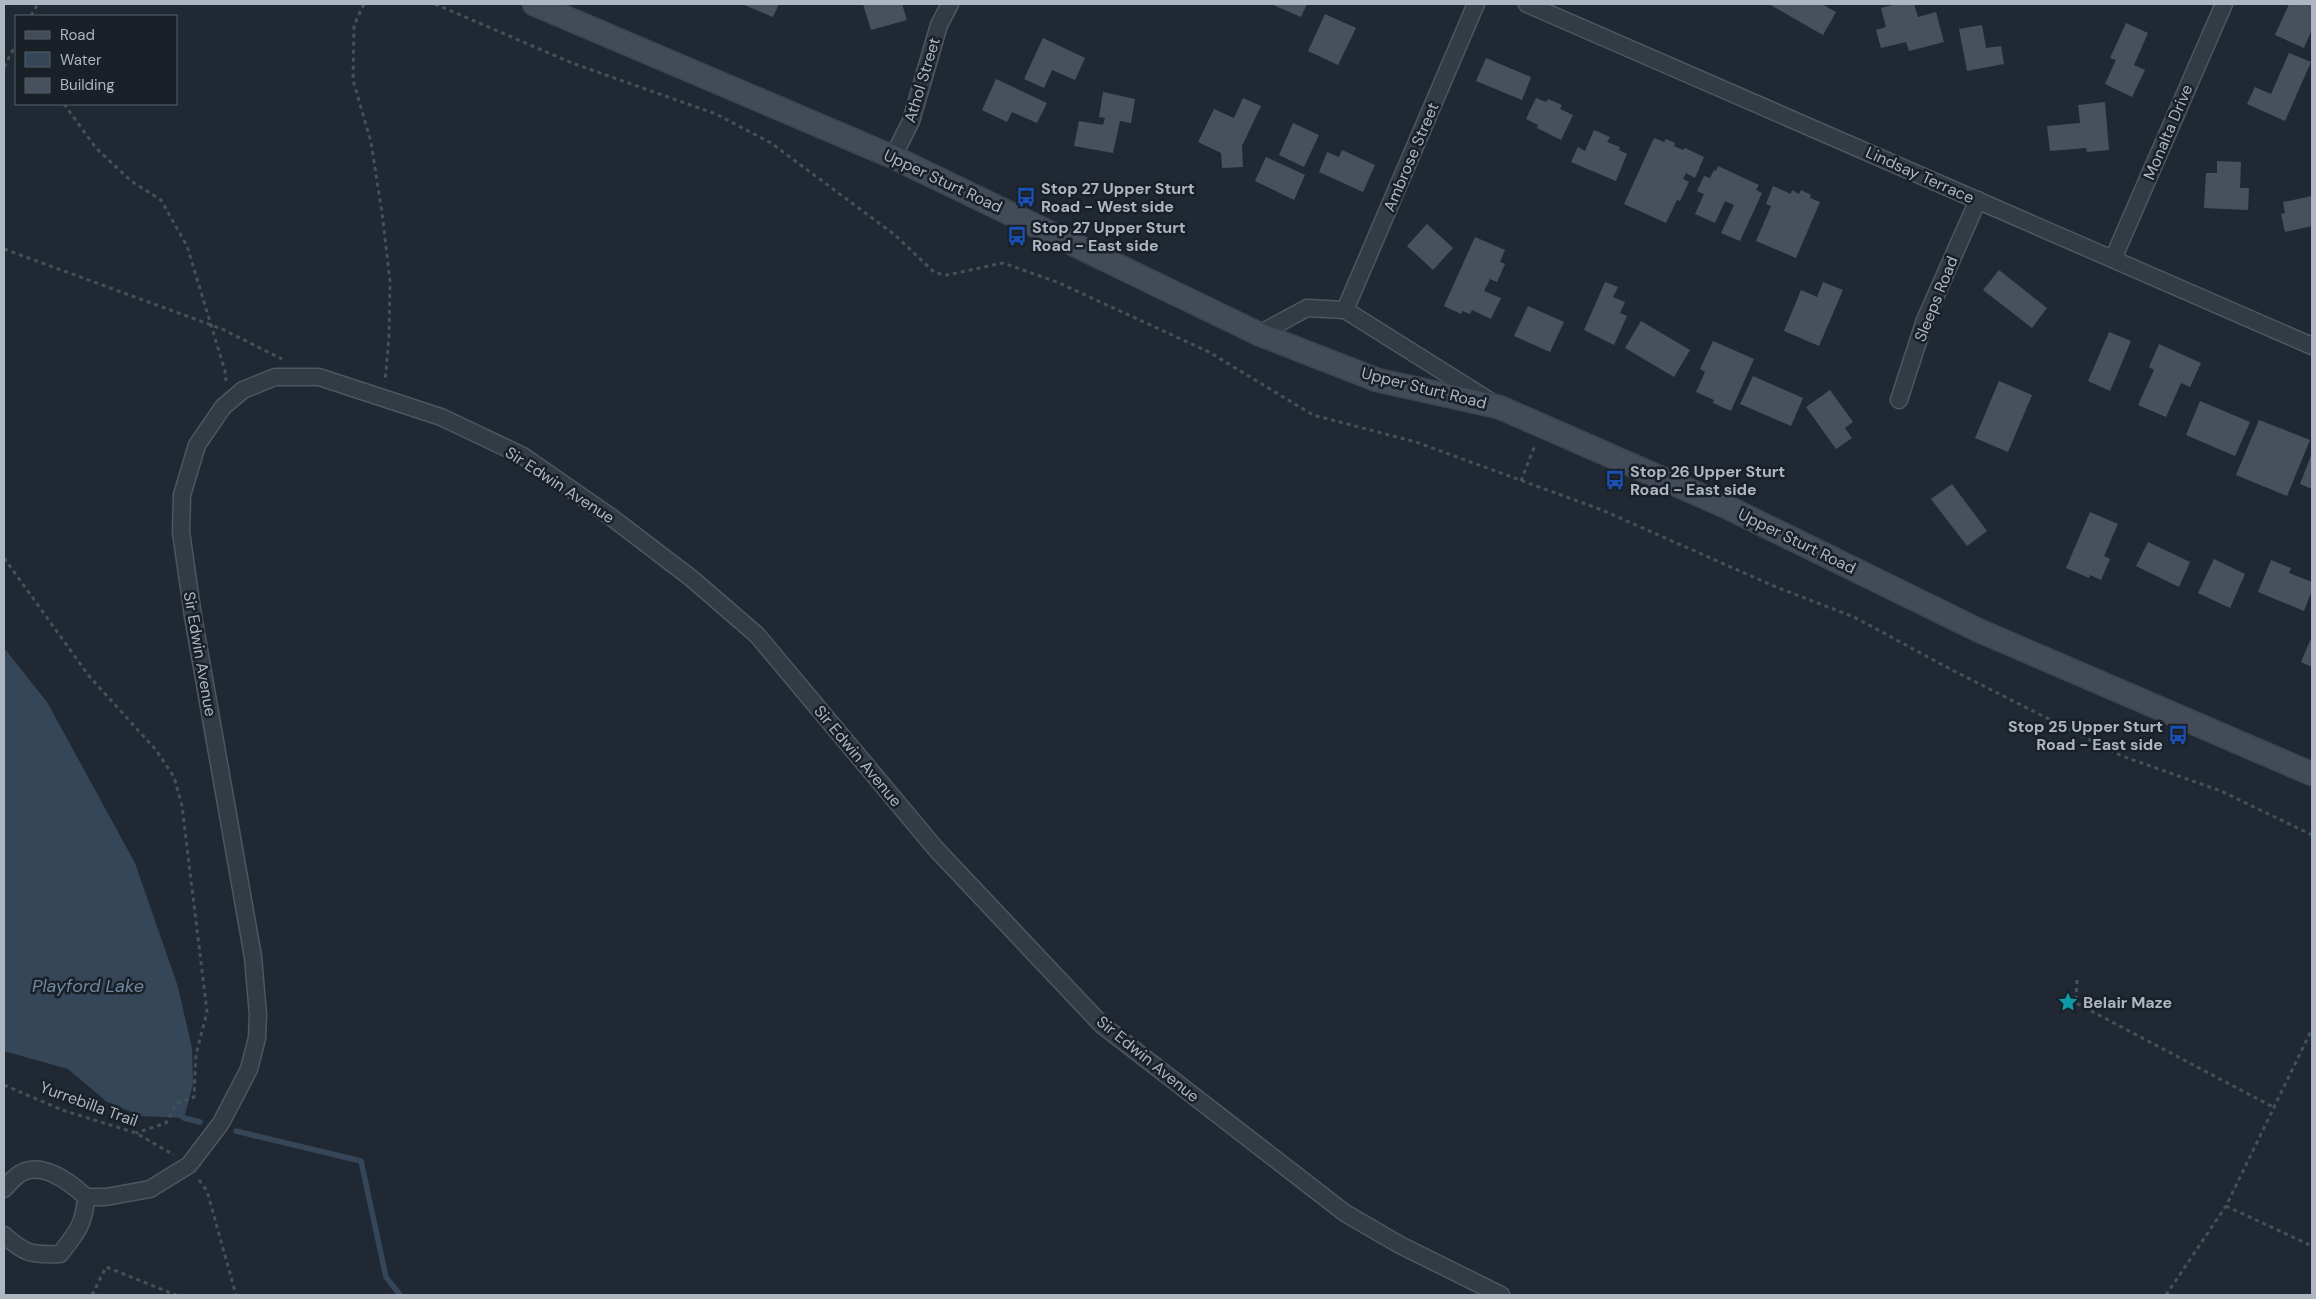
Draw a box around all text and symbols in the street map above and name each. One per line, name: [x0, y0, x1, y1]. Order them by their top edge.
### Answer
legend: [15, 15, 178, 105]
text: Road: [60, 25, 95, 45]
street label: Athol Street: [899, 35, 945, 125]
text: Water: [60, 50, 102, 70]
text: Building: [60, 75, 115, 95]
street label: Monalta Drive: [2138, 81, 2198, 183]
street label: Ambrose Street: [1379, 99, 1443, 215]
street label: Lindsay Terrace: [1862, 142, 1978, 208]
street label: Upper Sturt Road: [880, 144, 1006, 218]
place label: Stop 27 Upper Sturt Road - West side: [1041, 178, 1195, 217]
bus stop icon: Stop 27 Upper Sturt Road - West side: [1015, 186, 1037, 208]
place label: Stop 27 Upper Sturt Road - East side: [1032, 217, 1186, 256]
bus stop icon: Stop 27 Upper Sturt Road - East side: [1006, 225, 1028, 247]
street label: Sleeps Road: [1909, 253, 1963, 345]
street label: Upper Sturt Road: [1359, 362, 1489, 414]
street label: Sir Edwin Avenue: [501, 442, 619, 528]
place label: Stop 26 Upper Sturt Road - East side: [1630, 461, 1785, 500]
bus stop icon: Stop 26 Upper Sturt Road - East side: [1604, 469, 1626, 491]
street label: Upper Sturt Road: [1735, 503, 1859, 579]
street label: Sir Edwin Avenue: [179, 590, 221, 718]
street label: Sir Edwin Avenue: [809, 701, 907, 811]
place label: Stop 25 Upper Sturt Road - East side: [2008, 716, 2163, 755]
bus stop icon: Stop 25 Upper Sturt Road - East side: [2167, 724, 2189, 746]
water label: Playford Lake: [32, 974, 144, 998]
place icon: Belair Maze: [2057, 991, 2079, 1013]
place label: Belair Maze: [2083, 992, 2172, 1013]
street label: Sir Edwin Avenue: [1092, 1011, 1204, 1107]
street label: Yurrebilla Trail: [37, 1077, 141, 1131]

